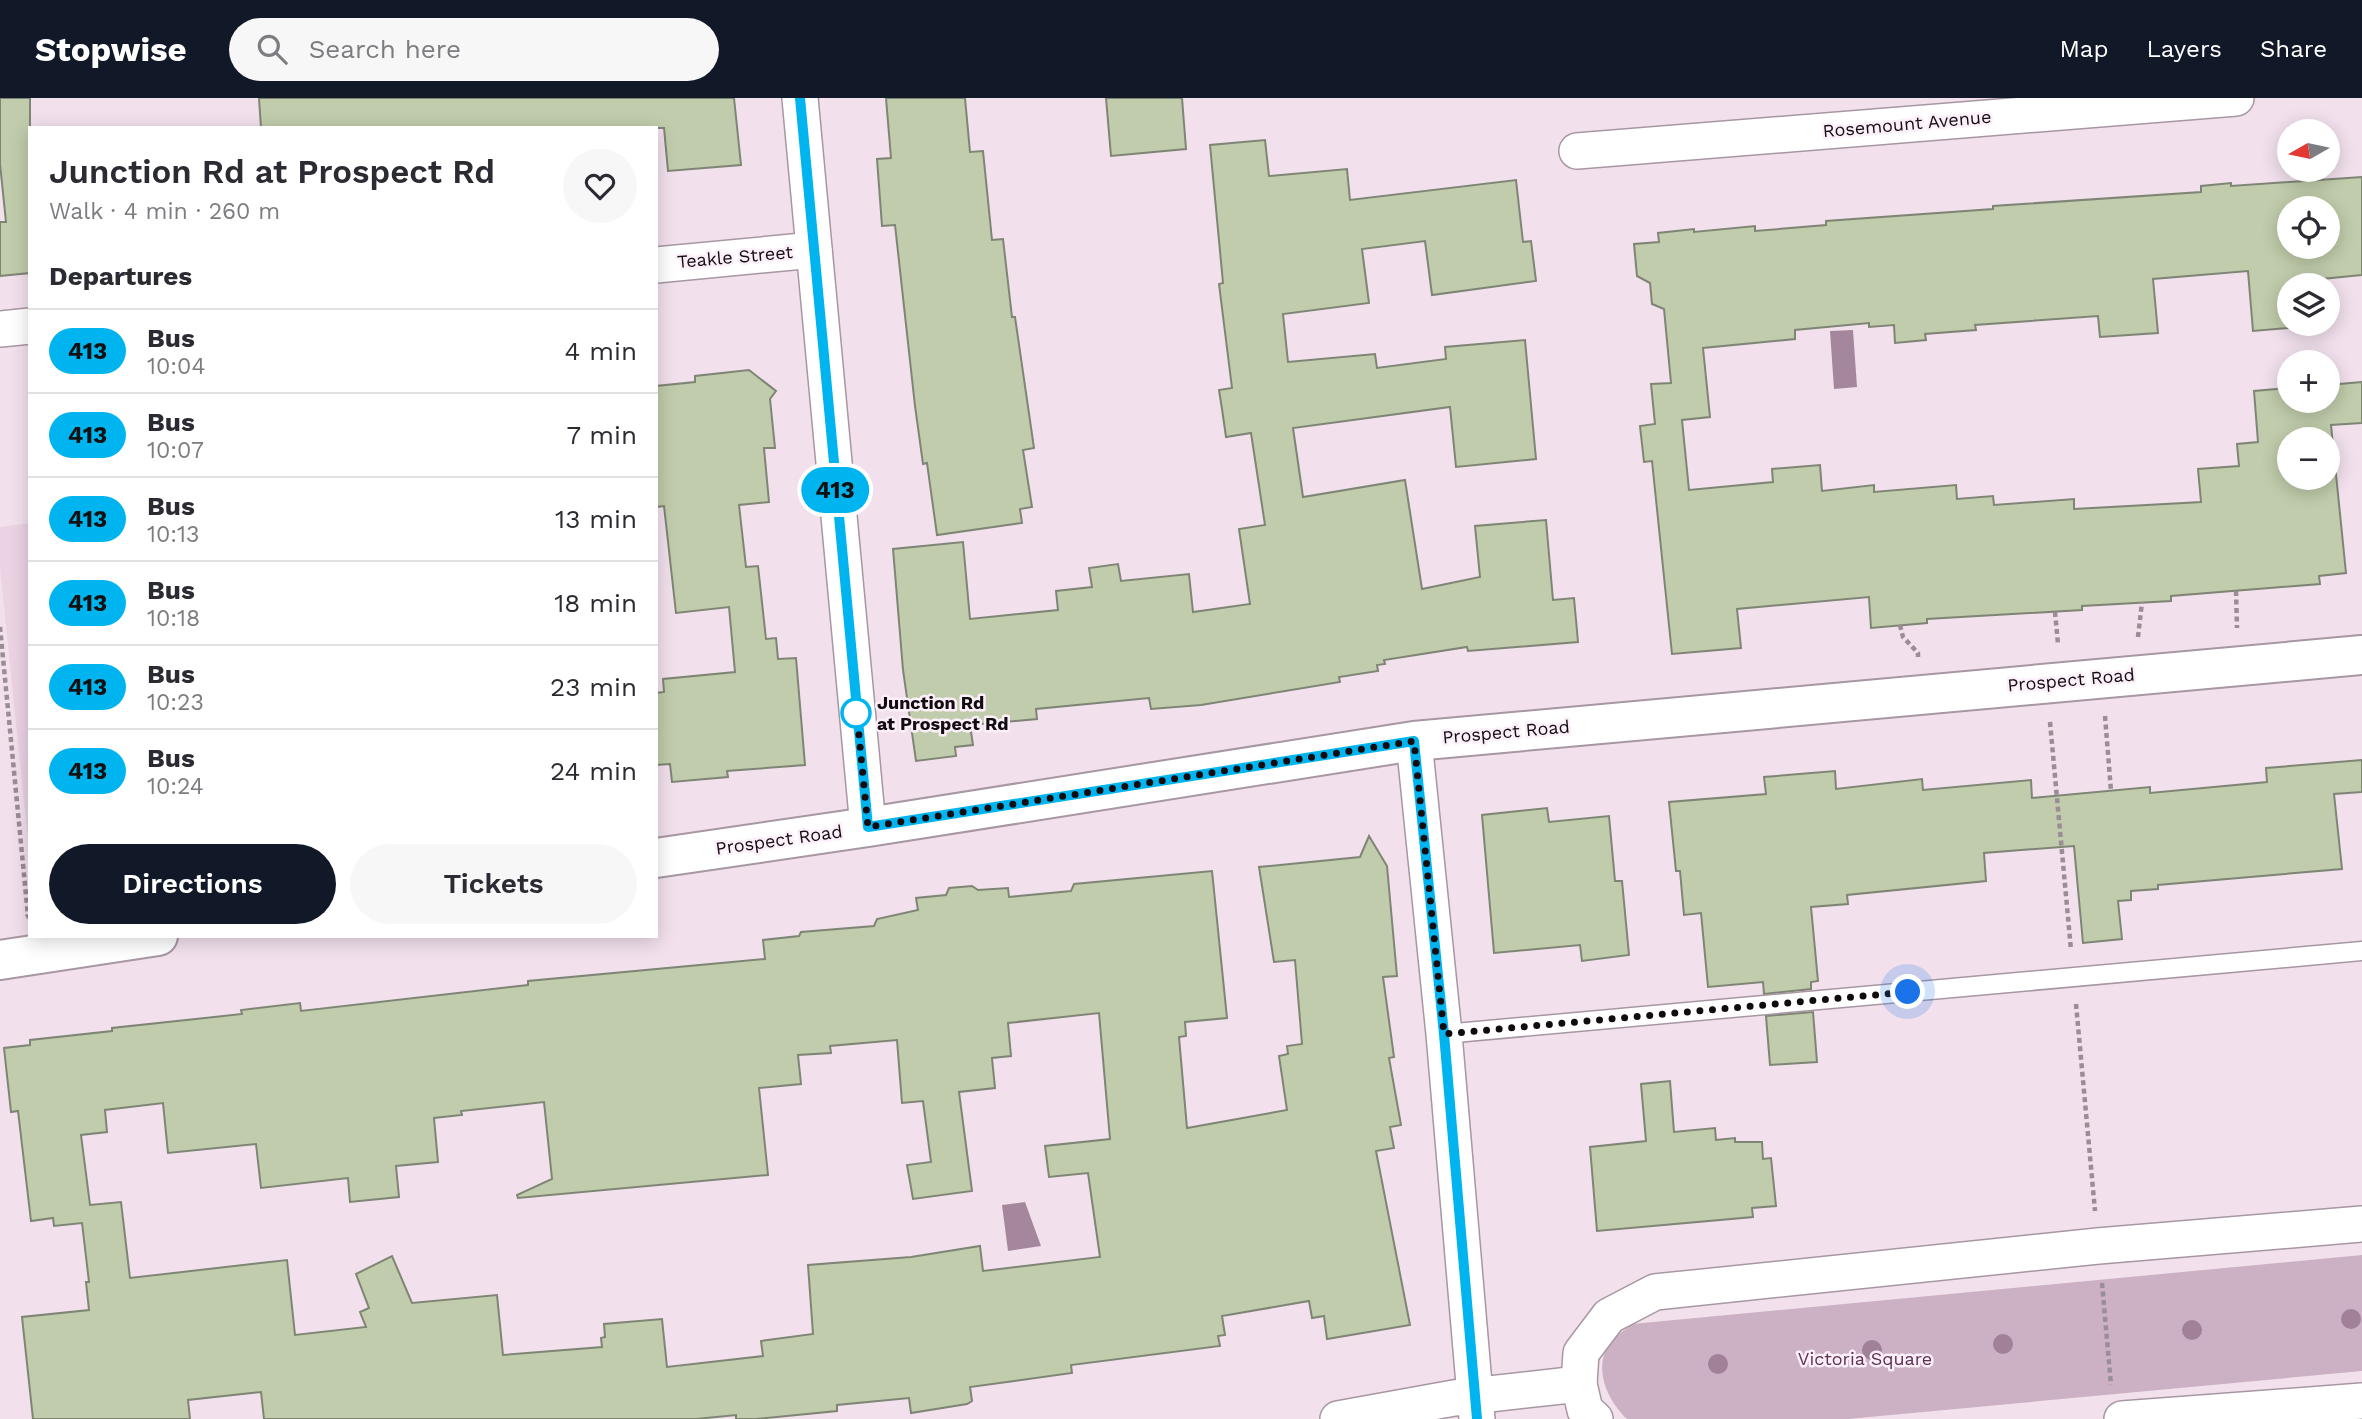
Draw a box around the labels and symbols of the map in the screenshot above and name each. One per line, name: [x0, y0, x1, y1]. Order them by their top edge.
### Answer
street label: Rosemount Avenue: [1822, 106, 1992, 141]
north arrow: [2277, 119, 2340, 182]
street label: Teakle Street: [676, 241, 794, 272]
line badge: 413: [795, 467, 875, 513]
street label: Prospect Road: [2006, 663, 2135, 696]
place label: Junction Rd at Prospect Rd: [877, 692, 1009, 734]
marker: Junction Rd at Prospect Rd: [841, 698, 871, 728]
street label: Prospect Road: [1441, 715, 1570, 748]
street label: Prospect Road: [714, 820, 844, 859]
your location: [1890, 974, 1925, 1009]
park label: Victoria Square: [1798, 1348, 1932, 1369]

